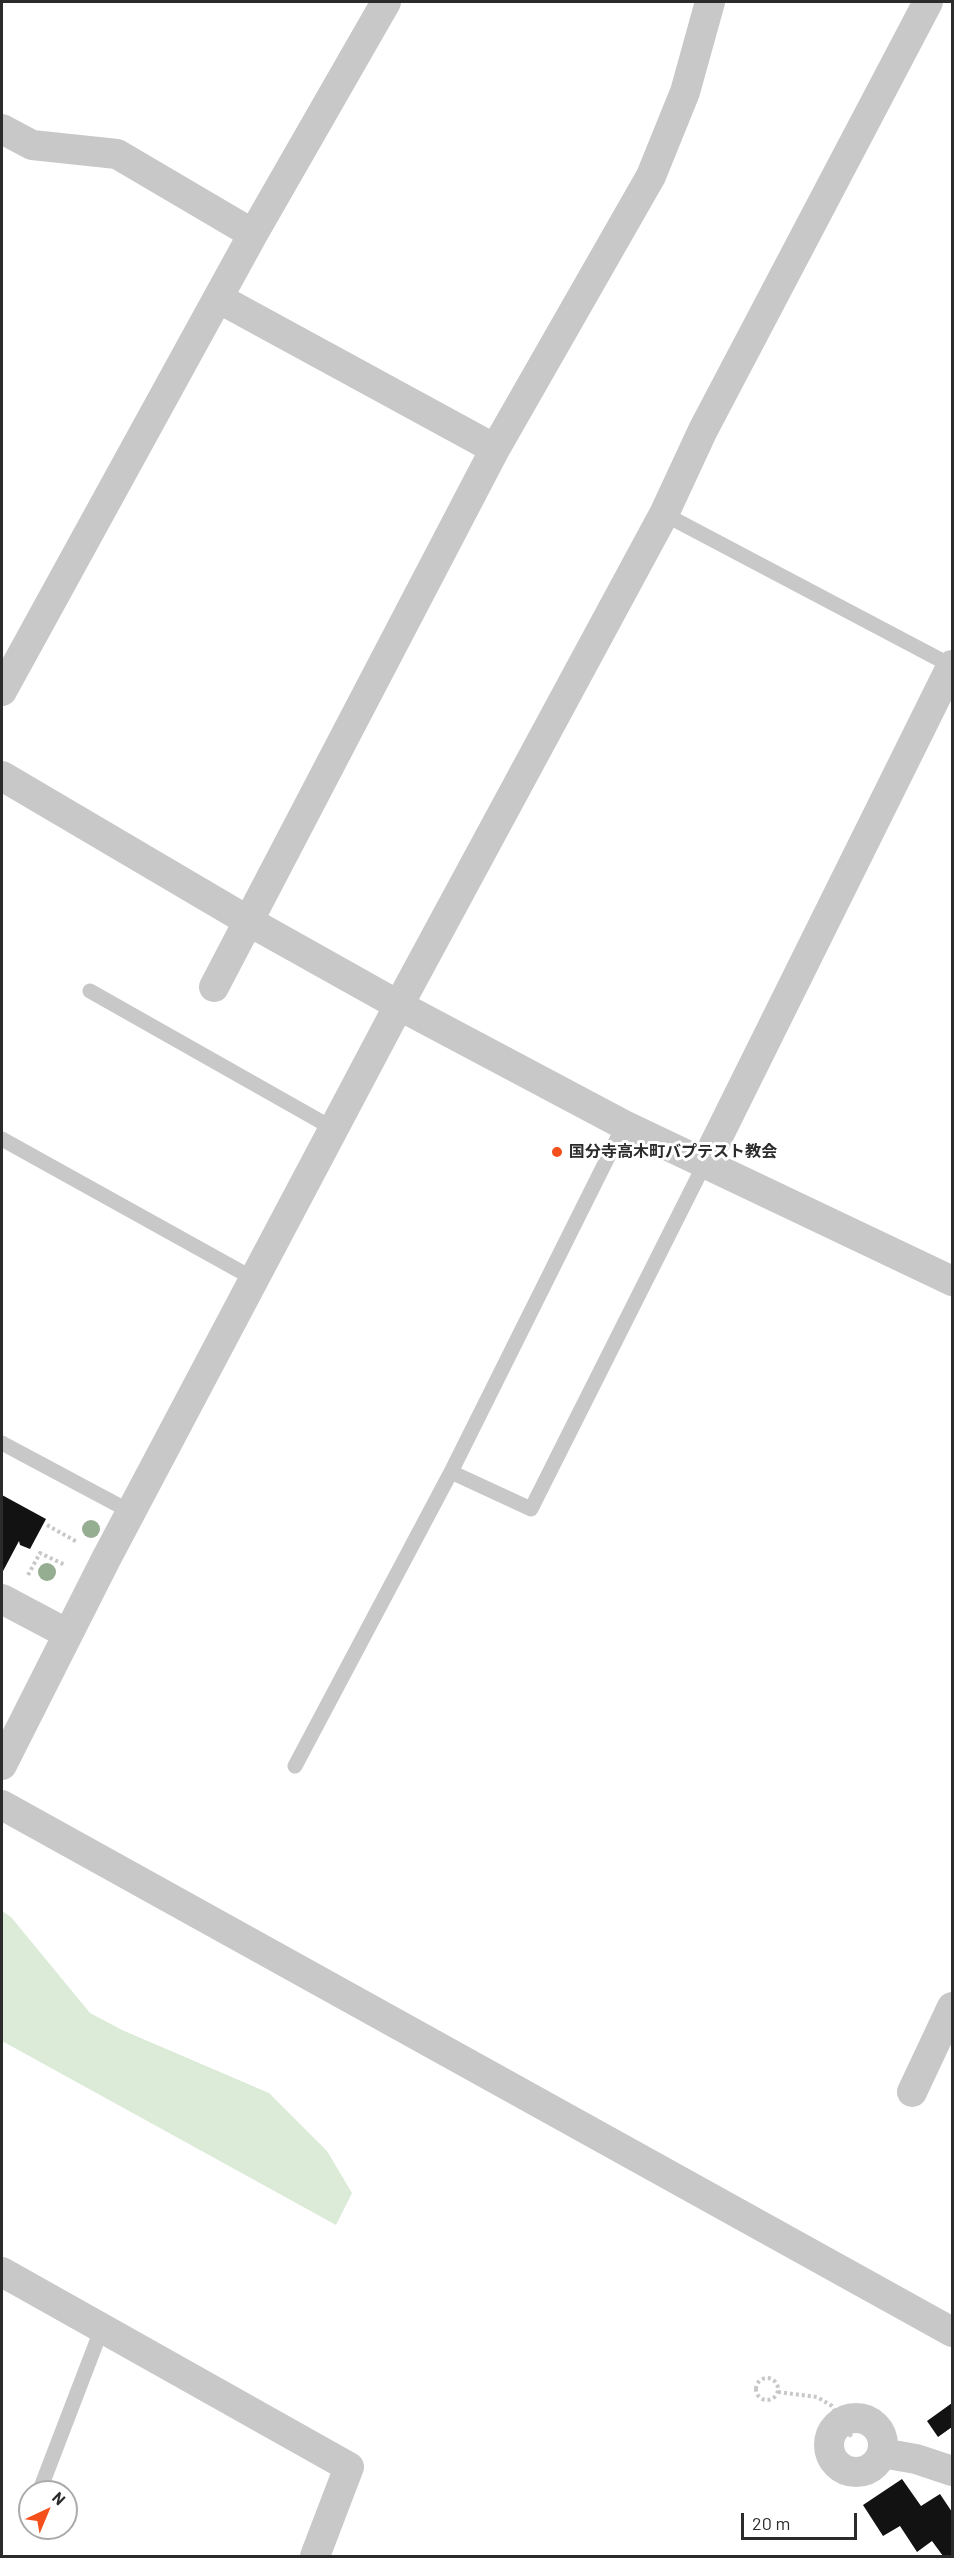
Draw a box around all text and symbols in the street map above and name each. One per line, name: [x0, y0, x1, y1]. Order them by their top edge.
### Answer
place label: 国分寺高木町バプテスト教会: [569, 1142, 777, 1162]
marker: 国分寺高木町バプテスト教会: [550, 1145, 564, 1159]
north arrow: [18, 2480, 78, 2540]
text: N: [49, 2488, 70, 2509]
scale bar: [744, 2501, 860, 2539]
text: 20 m: [752, 2512, 790, 2534]

